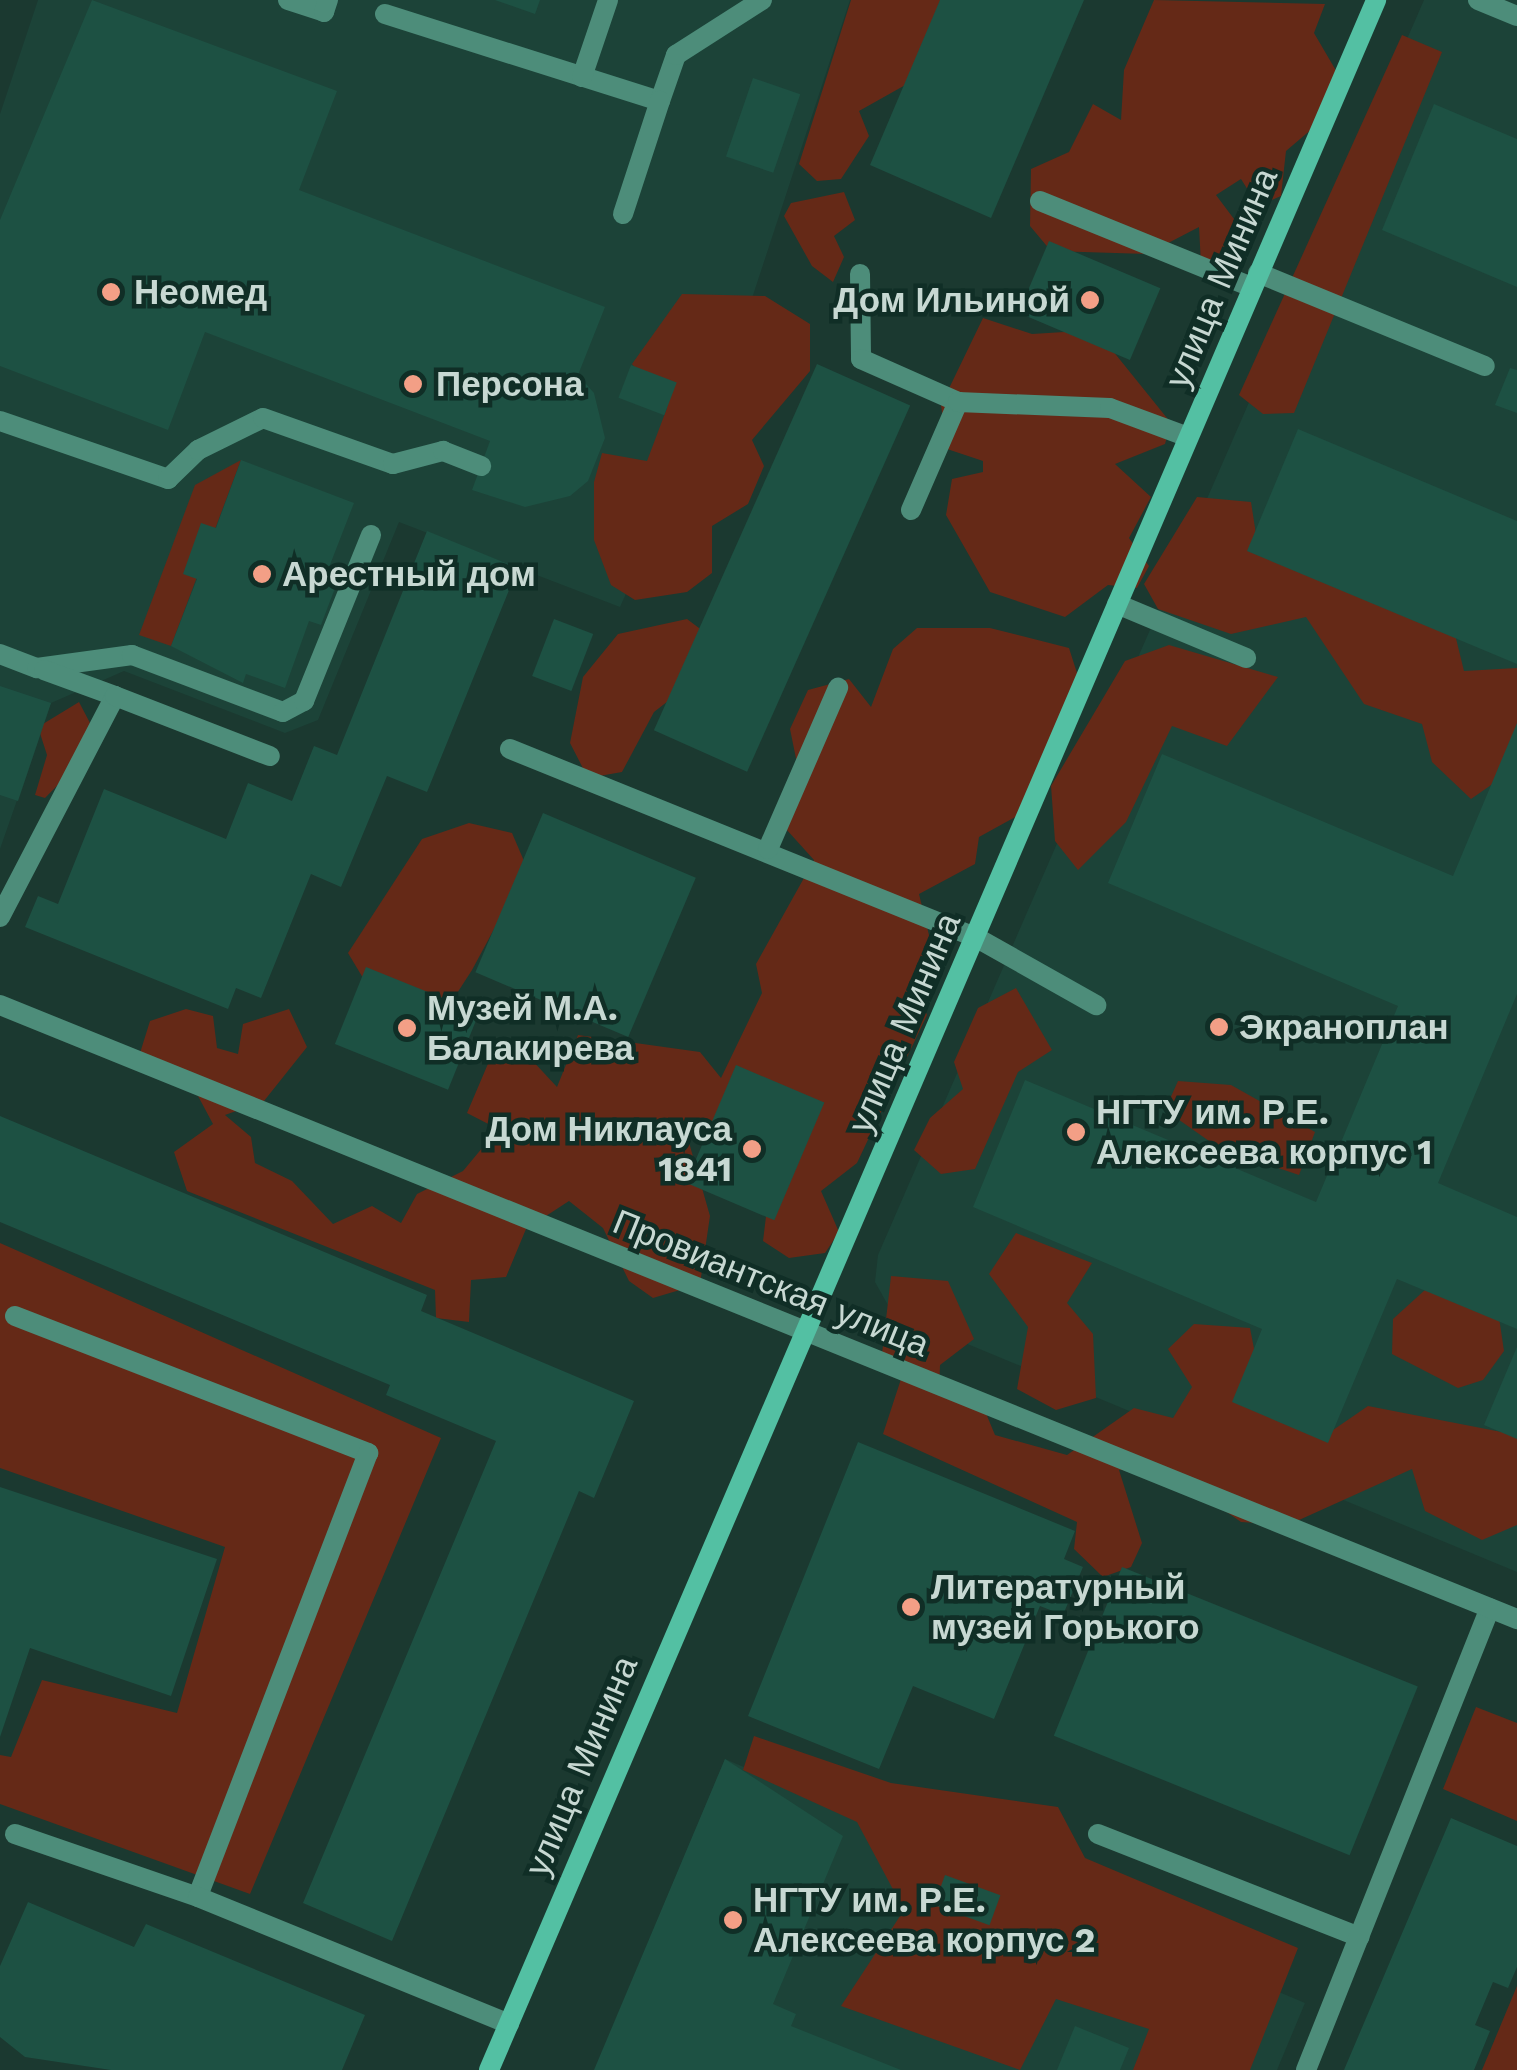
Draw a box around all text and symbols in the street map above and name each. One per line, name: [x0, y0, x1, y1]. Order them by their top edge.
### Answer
street label: улица Минина: [1156, 162, 1286, 394]
place label: Неомед: [134, 271, 267, 313]
marker: Неомед: [98, 279, 124, 305]
place label: Дом Ильиной: [833, 279, 1070, 321]
marker: Дом Ильиной: [1079, 289, 1101, 311]
place label: Персона: [436, 363, 583, 405]
marker: Персона: [400, 371, 426, 397]
place label: Арестный дом: [282, 553, 536, 595]
marker: Арестный дом: [251, 563, 273, 585]
street label: улица Минина: [839, 907, 969, 1139]
place label: Музей М.А. Балакирева: [427, 987, 634, 1069]
place label: Экраноплан: [1239, 1006, 1449, 1048]
marker: Экраноплан: [1208, 1016, 1230, 1038]
marker: Музей М.А. Балакирева: [396, 1017, 418, 1039]
place label: НГТУ им. Р.Е. Алексеева корпус 1: [1096, 1091, 1433, 1173]
place label: Дом Никлауса 1841: [485, 1108, 732, 1190]
marker: НГТУ им. Р.Е. Алексеева корпус 1: [1065, 1121, 1087, 1143]
marker: Дом Никлауса 1841: [741, 1138, 763, 1160]
street label: Провиантская улица: [607, 1200, 935, 1366]
place label: Литературный музей Горького: [931, 1566, 1200, 1648]
marker: Литературный музей Горького: [900, 1596, 922, 1618]
street label: улица Минина: [516, 1650, 646, 1882]
place label: НГТУ им. Р.Е. Алексеева корпус 2: [753, 1879, 1095, 1961]
marker: НГТУ им. Р.Е. Алексеева корпус 2: [722, 1909, 744, 1931]

